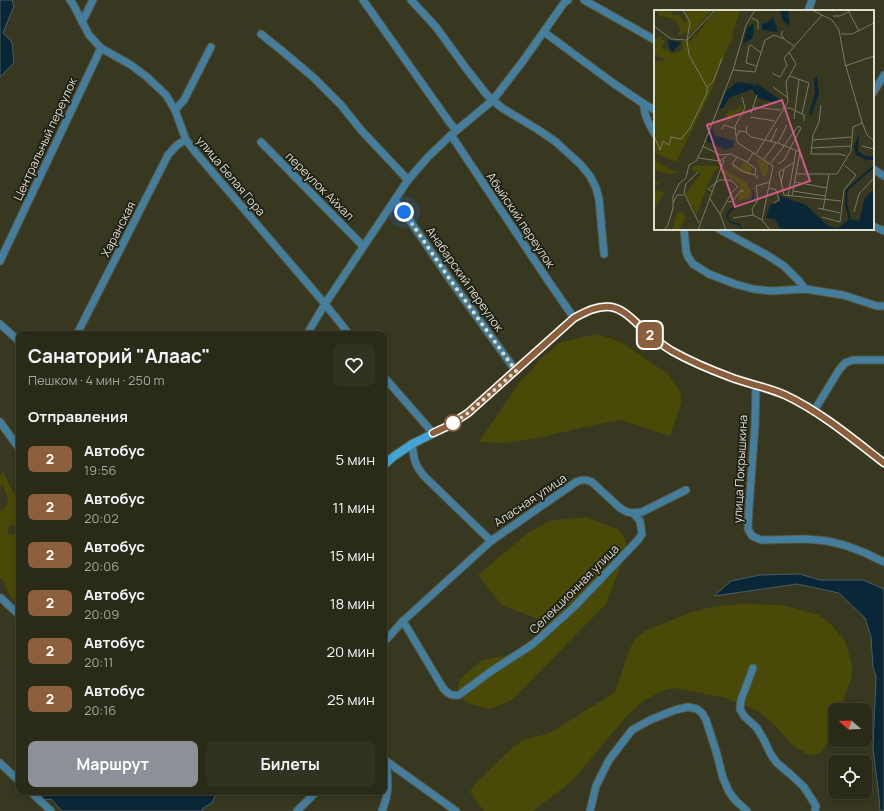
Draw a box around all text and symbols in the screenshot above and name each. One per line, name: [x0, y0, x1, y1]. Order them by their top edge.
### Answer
inset map: [654, 10, 874, 230]
street label: Центральный переулок: [9, 74, 81, 203]
street label: улица Белая Гора: [193, 132, 269, 220]
street label: переулок Айхал: [282, 148, 358, 224]
street label: Абыйский переулок: [483, 169, 560, 272]
street label: Харанская: [97, 198, 139, 260]
your location: [394, 202, 414, 222]
street label: Анабарский переулок: [422, 223, 508, 336]
line badge: 2: [637, 322, 663, 348]
text: 2: [646, 325, 654, 344]
text: Санаторий "Алаас": [28, 343, 210, 369]
button: heart: [333, 344, 375, 386]
text: Пешком · 4 мин · 250 m: [28, 371, 165, 389]
text: Отправления: [28, 406, 128, 427]
unlabelled marker: [444, 414, 462, 432]
street label: улица Покрышкина: [729, 414, 751, 524]
text: Автобус: [84, 440, 145, 461]
text: 2: [46, 449, 54, 468]
text: 5 мин: [336, 449, 375, 470]
text: 19:56: [84, 461, 117, 479]
street label: Аласная улица: [490, 469, 570, 531]
text: Автобус: [84, 488, 145, 509]
text: 2: [46, 497, 54, 516]
text: 11 мин: [333, 497, 375, 518]
text: 20:02: [84, 509, 119, 527]
text: Автобус: [84, 536, 145, 557]
street label: Селекционная улица: [525, 540, 623, 638]
text: 2: [46, 545, 54, 564]
text: 15 мин: [330, 545, 375, 566]
text: 20:06: [84, 557, 119, 575]
text: Автобус: [84, 584, 145, 605]
text: 2: [46, 593, 54, 612]
text: 18 мин: [330, 593, 375, 614]
text: 20:09: [84, 605, 119, 623]
text: Автобус: [84, 632, 145, 653]
text: 2: [46, 641, 54, 660]
text: 20 мин: [327, 641, 375, 662]
text: 20:11: [84, 653, 113, 671]
text: Автобус: [84, 680, 145, 701]
text: 2: [46, 689, 54, 708]
text: 25 мин: [327, 689, 375, 710]
text: 20:16: [84, 701, 116, 719]
north arrow: [828, 703, 872, 747]
map controls: [828, 703, 872, 799]
button: Маршрут: [28, 741, 198, 787]
button: Билеты: [206, 741, 375, 787]
button: locate: [828, 755, 872, 799]

